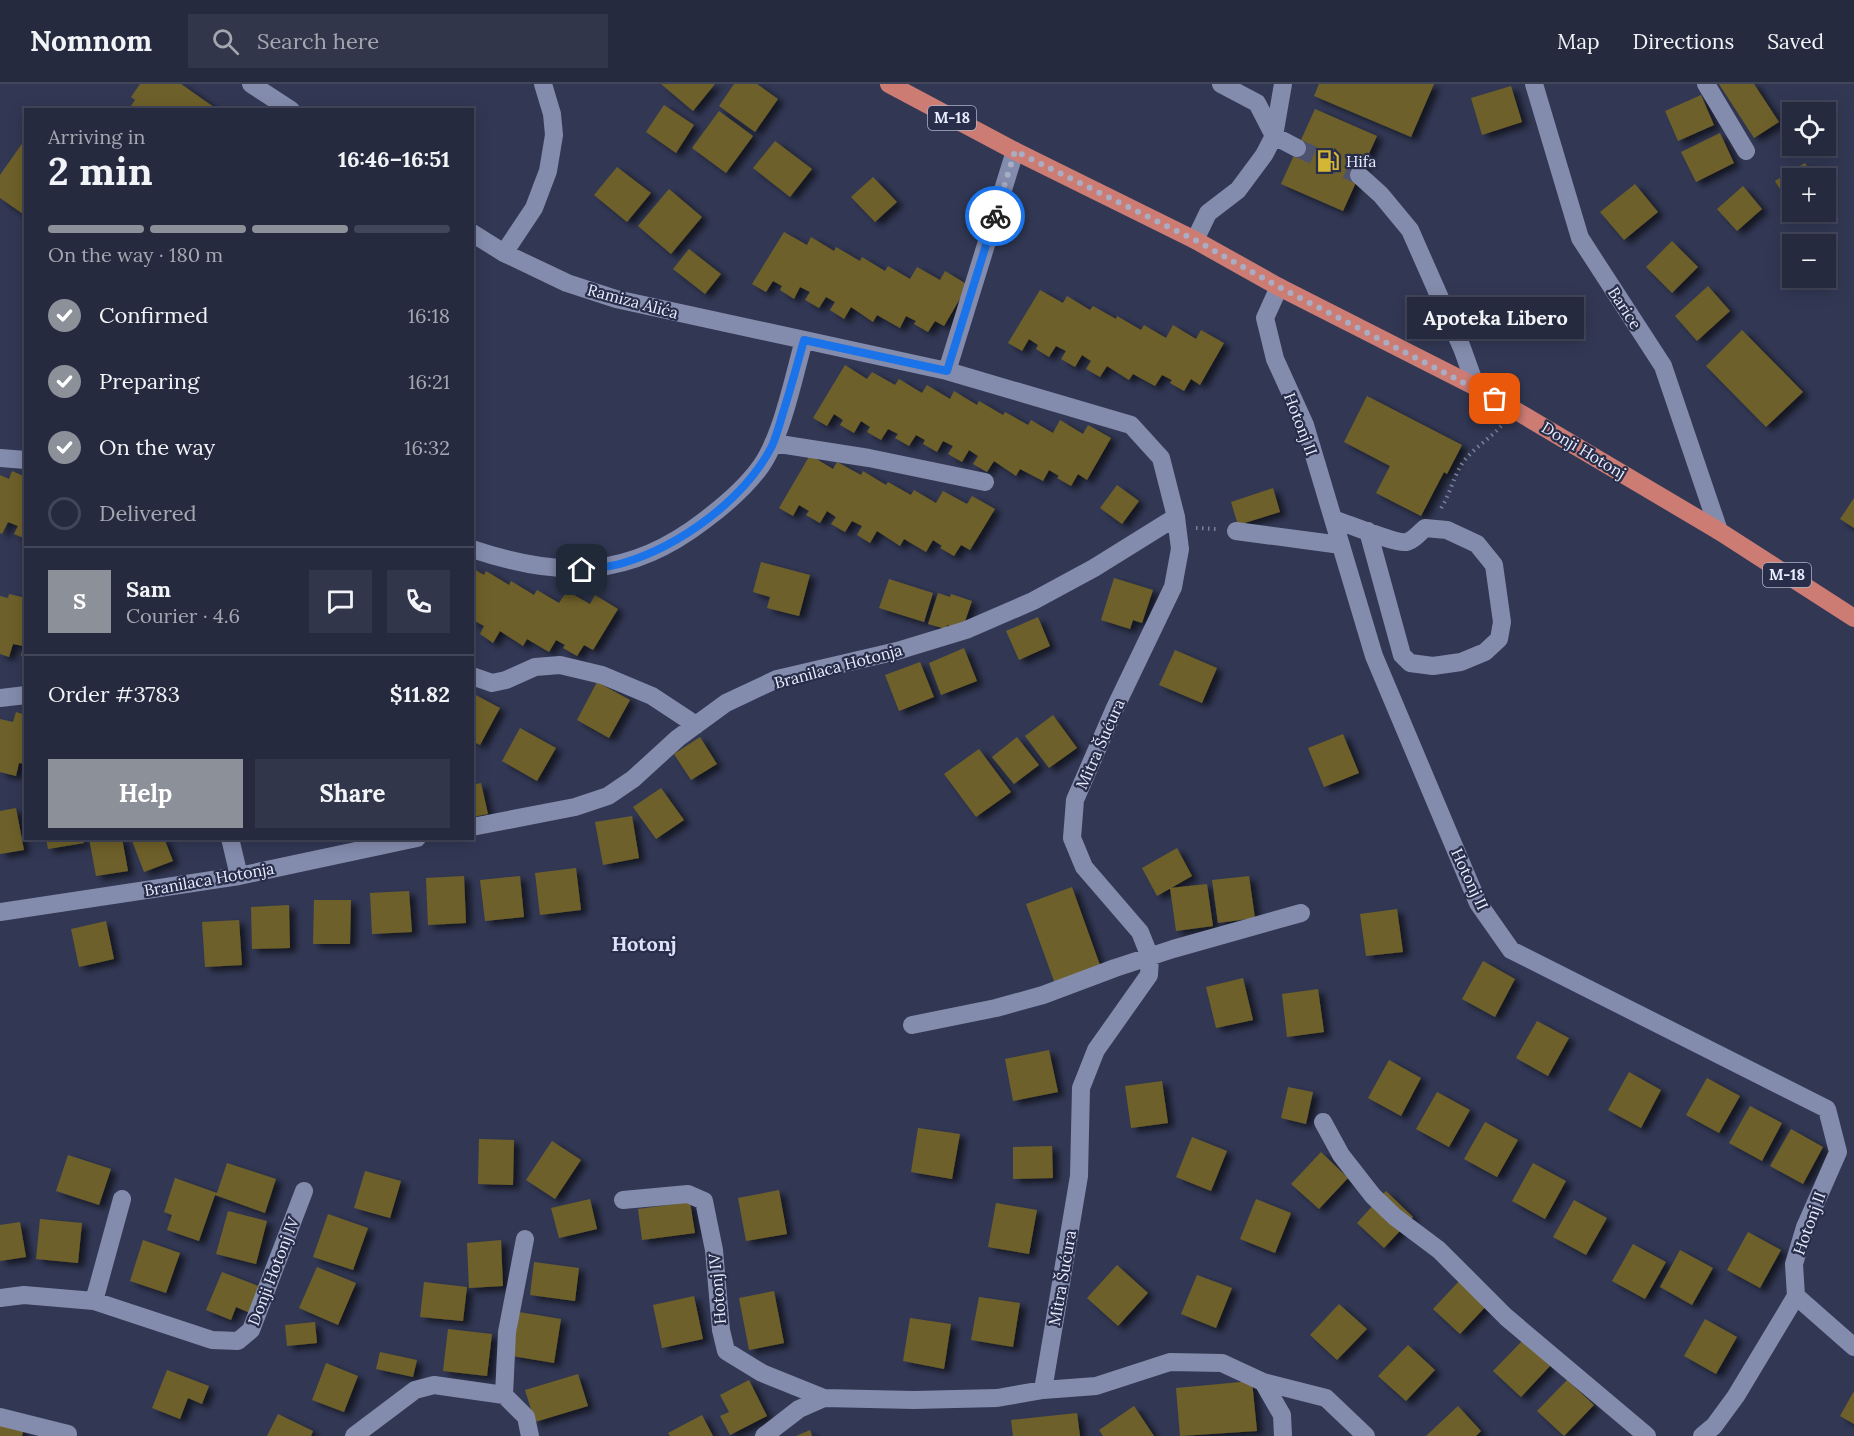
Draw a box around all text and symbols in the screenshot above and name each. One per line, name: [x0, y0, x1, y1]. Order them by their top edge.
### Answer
search box: [188, 14, 608, 68]
text: Nomnom: [30, 23, 152, 59]
icon: search: [209, 25, 242, 58]
text: Search here: [257, 27, 379, 55]
text: Map: [1557, 28, 1600, 55]
text: Directions: [1633, 28, 1734, 55]
text: Saved: [1767, 28, 1824, 55]
map controls: [1782, 102, 1836, 288]
button: locate: [1782, 102, 1836, 156]
road number: M-18: [928, 106, 976, 130]
text: Arriving in: [48, 124, 145, 149]
text: 16:46–16:51: [338, 145, 450, 173]
text: 2 min: [48, 146, 153, 196]
fuel station icon: Hifa: [1315, 148, 1341, 174]
place label: Hifa: [1346, 151, 1377, 171]
button: +: [1782, 168, 1836, 222]
courier: [965, 186, 1025, 246]
icon: bike: [979, 200, 1012, 233]
button: −: [1782, 234, 1836, 288]
text: On the way · 180 m: [48, 242, 223, 267]
street label: Ramiza Alića: [585, 279, 681, 323]
street label: Barice: [1604, 283, 1646, 333]
callout: Apoteka Libero: [1406, 297, 1583, 339]
icon: check: [48, 299, 81, 332]
text: Confirmed: [99, 301, 208, 329]
text: 16:18: [408, 303, 450, 328]
text: Apoteka Libero: [1423, 305, 1568, 330]
icon: check: [48, 365, 81, 398]
text: Preparing: [99, 367, 199, 395]
text: 16:21: [408, 369, 450, 394]
pin: [1469, 373, 1520, 424]
icon: bag: [1478, 382, 1511, 415]
street label: Hotonj II: [1280, 390, 1322, 458]
street label: Donji Hotonj: [1538, 417, 1630, 483]
icon: check: [48, 431, 81, 464]
text: On the way: [99, 433, 215, 461]
text: 16:32: [404, 435, 450, 460]
text: Delivered: [99, 499, 197, 527]
pin: [556, 544, 607, 595]
icon: home: [565, 553, 598, 586]
road number: M-18: [1763, 563, 1811, 587]
button: chat: [309, 570, 372, 633]
button: phone: [387, 570, 450, 633]
text: Sam: [126, 575, 171, 603]
text: S: [73, 587, 86, 615]
text: Courier · 4.6: [126, 603, 240, 628]
street label: Branilaca Hotonja: [772, 639, 904, 693]
text: Order #3783: [48, 680, 180, 708]
text: $11.82: [390, 680, 450, 708]
street label: Mitra Šućura: [1071, 696, 1129, 792]
button: Help: [48, 759, 243, 828]
button: Share: [255, 759, 450, 828]
street label: Hotonj II: [1447, 845, 1493, 913]
street label: Branilaca Hotonja: [142, 858, 276, 900]
district label: Hotonj: [611, 931, 677, 956]
street label: Hotonj II: [1788, 1189, 1830, 1257]
street label: Donji Hotonj IV: [243, 1213, 303, 1328]
street label: Mitra Šućura: [1044, 1229, 1080, 1327]
street label: Hotonj IV: [704, 1252, 730, 1325]

